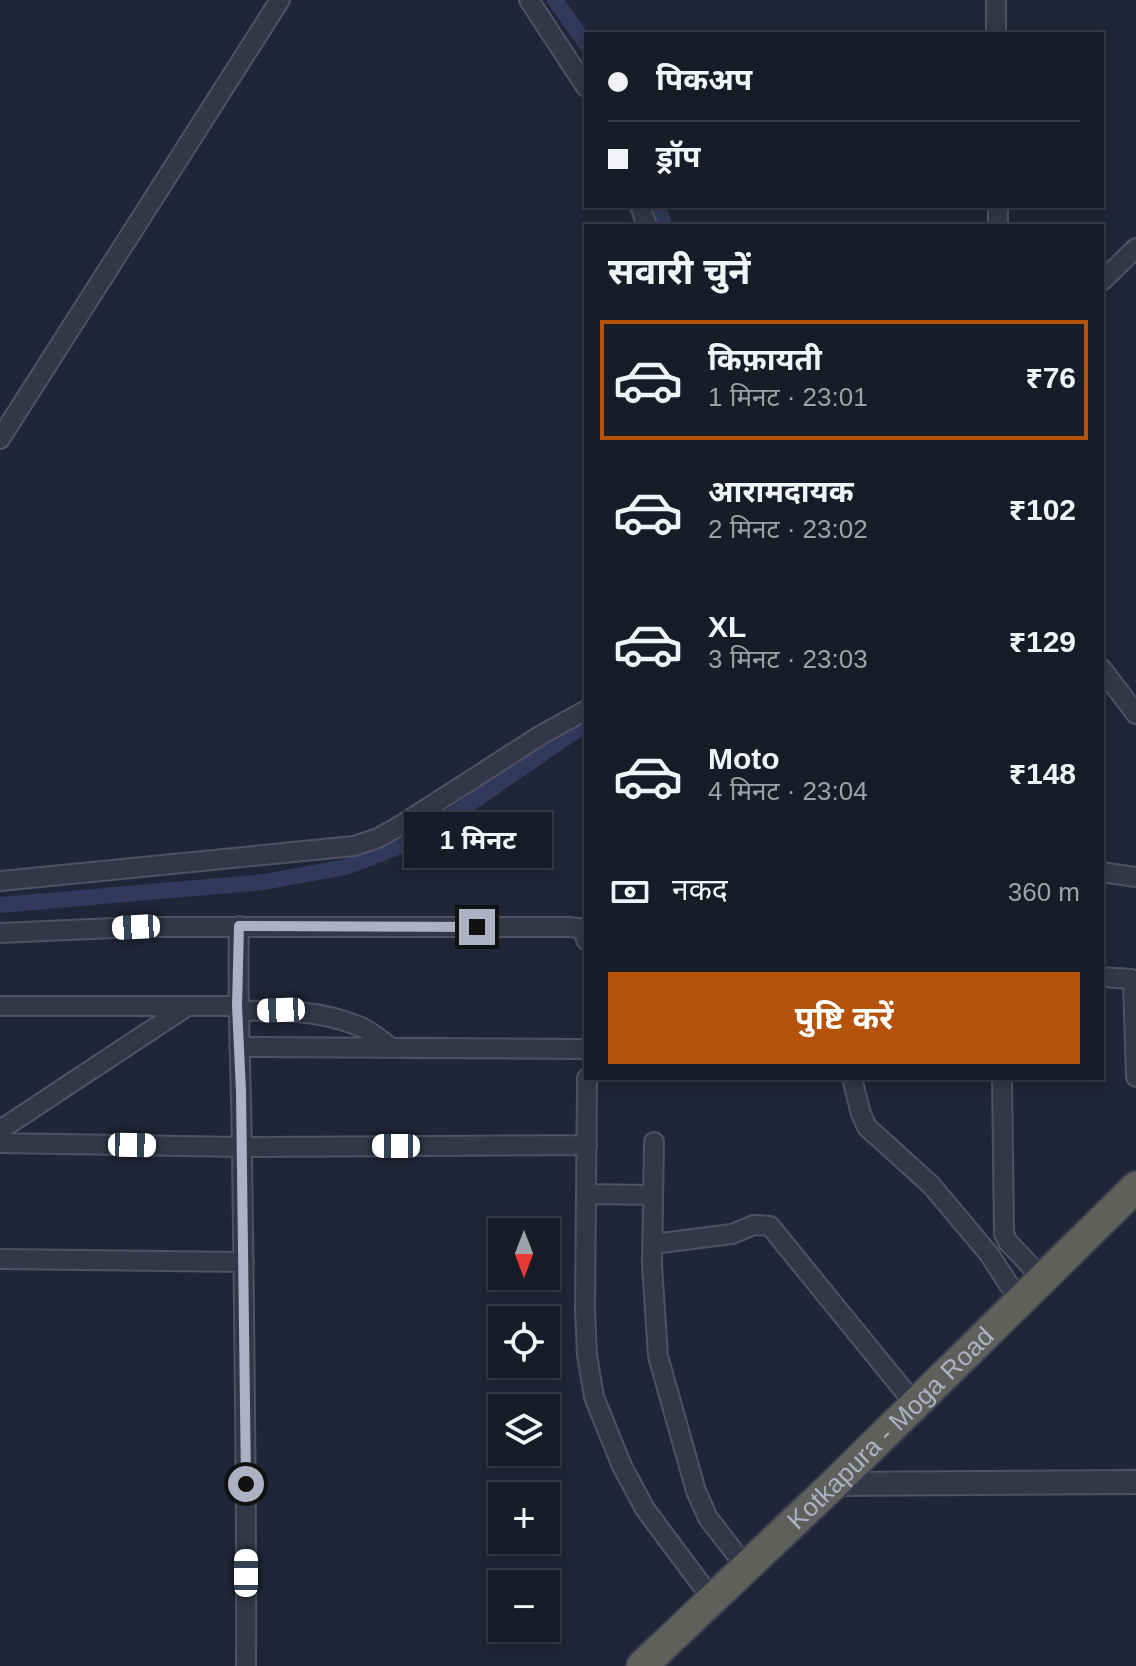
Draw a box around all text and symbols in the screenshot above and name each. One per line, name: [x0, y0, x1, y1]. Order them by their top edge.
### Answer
text: पिकअप: [656, 63, 752, 96]
text: ड्रॉप: [656, 140, 700, 173]
text: सवारी चुनें: [608, 251, 750, 292]
text: किफ़ायती: [708, 343, 822, 376]
icon: car: [612, 344, 684, 416]
text: ₹76: [1025, 361, 1076, 394]
text: 1 मिनट · 23:01: [708, 382, 868, 412]
text: आरामदायक: [708, 475, 854, 508]
icon: car: [612, 476, 684, 548]
text: ₹102: [1009, 493, 1076, 526]
text: 2 मिनट · 23:02: [708, 514, 868, 544]
icon: car: [612, 608, 684, 680]
text: XL: [708, 610, 746, 643]
text: ₹129: [1009, 625, 1076, 658]
text: 3 मिनट · 23:03: [708, 644, 868, 674]
icon: car: [612, 740, 684, 812]
text: Moto: [708, 742, 780, 775]
text: ₹148: [1009, 757, 1076, 790]
text: 4 मिनट · 23:04: [708, 776, 868, 806]
callout: 1 मिनट: [403, 811, 551, 867]
text: 1 मिनट: [440, 825, 516, 855]
icon: cash: [608, 870, 652, 914]
text: नकद: [672, 873, 728, 906]
text: 360 m: [1008, 877, 1080, 907]
route end: [459, 909, 495, 945]
car: [111, 914, 161, 940]
button: पुष्टि करें: [608, 972, 1080, 1064]
car: [257, 997, 305, 1023]
car: [108, 1133, 156, 1157]
car: [372, 1134, 420, 1158]
north arrow: [488, 1218, 560, 1290]
map controls: [488, 1218, 560, 1642]
button: locate: [488, 1306, 560, 1378]
street label: Kotkapura - Moga Road: [781, 1321, 1000, 1535]
button: layers: [488, 1394, 560, 1466]
route start: [228, 1466, 264, 1502]
button: +: [488, 1482, 560, 1554]
car: [234, 1549, 258, 1597]
button: −: [488, 1570, 560, 1642]

